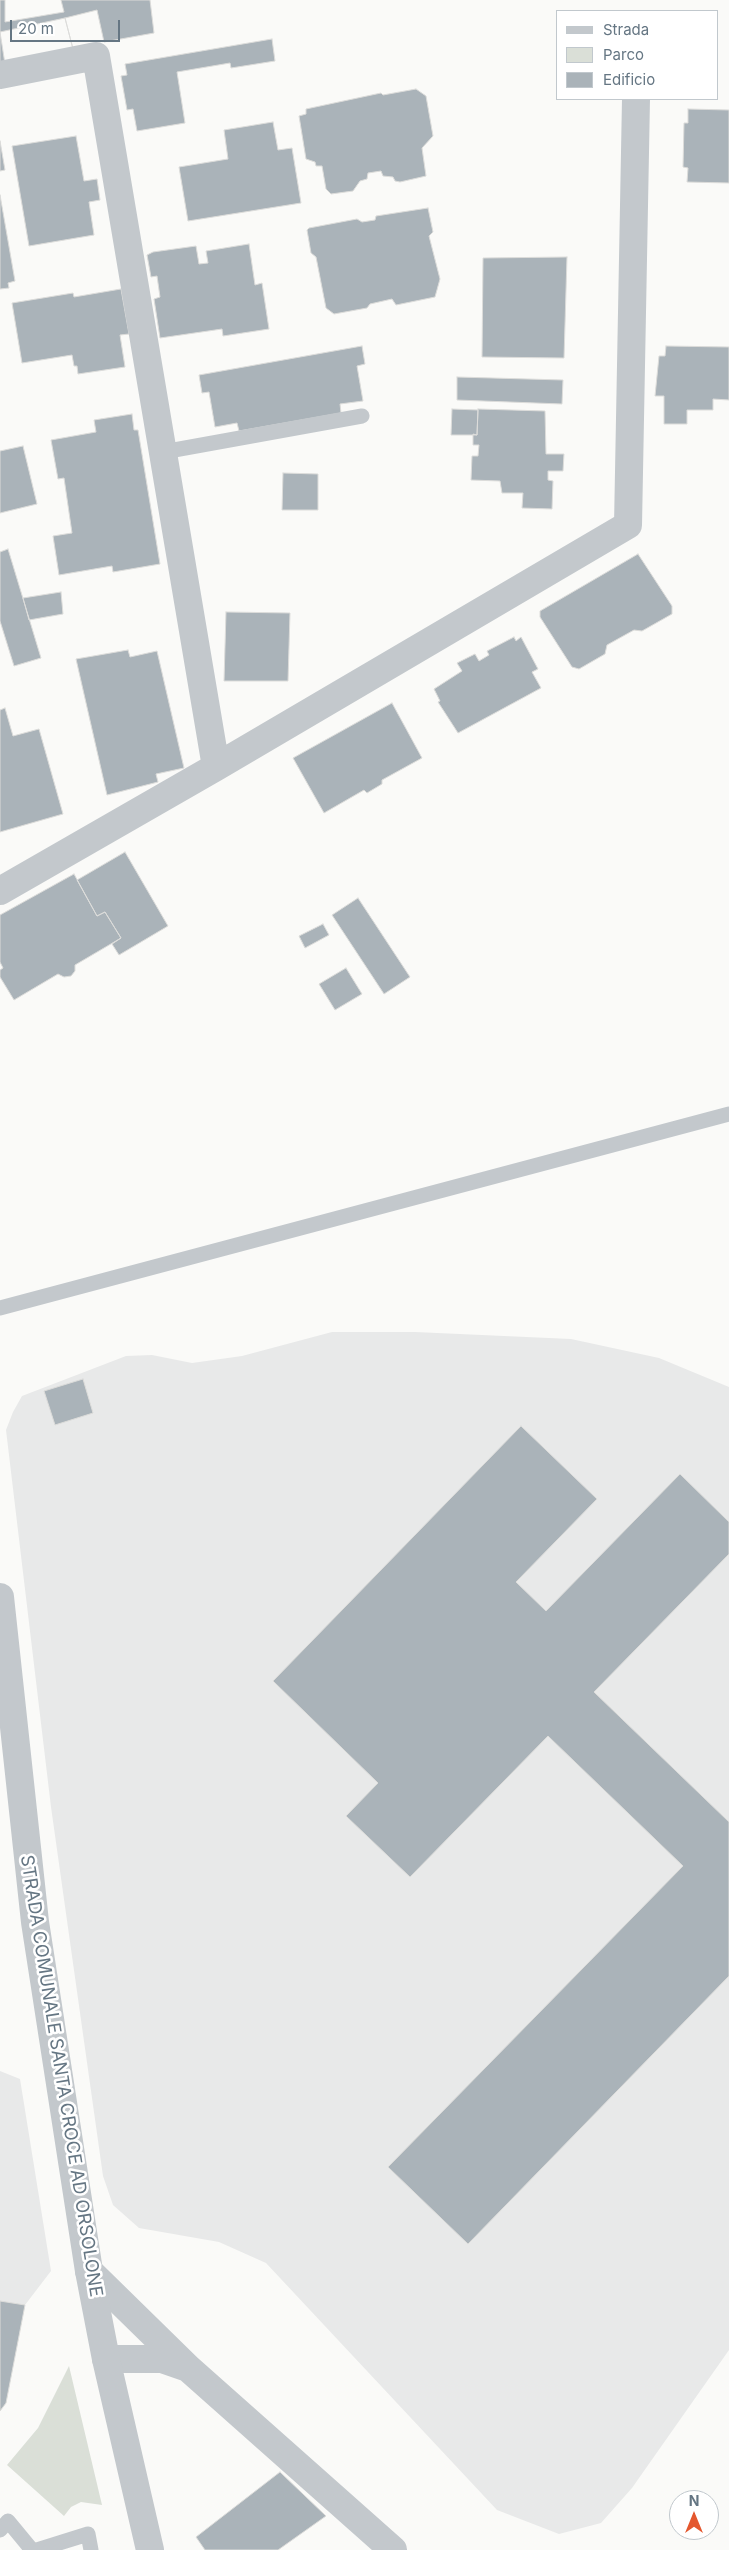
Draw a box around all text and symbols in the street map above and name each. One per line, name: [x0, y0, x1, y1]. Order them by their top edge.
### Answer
scale bar: [12, 10, 122, 42]
legend: [556, 10, 719, 100]
text: 20 m: [18, 19, 54, 38]
text: Strada: [603, 20, 649, 39]
text: Parco: [603, 45, 644, 64]
text: Edificio: [603, 70, 655, 89]
street label: STRADA COMUNALE SANTA CROCE AD ORSOLONE: [15, 1853, 107, 2299]
north arrow: [669, 2490, 719, 2540]
text: N: [689, 2492, 699, 2509]

